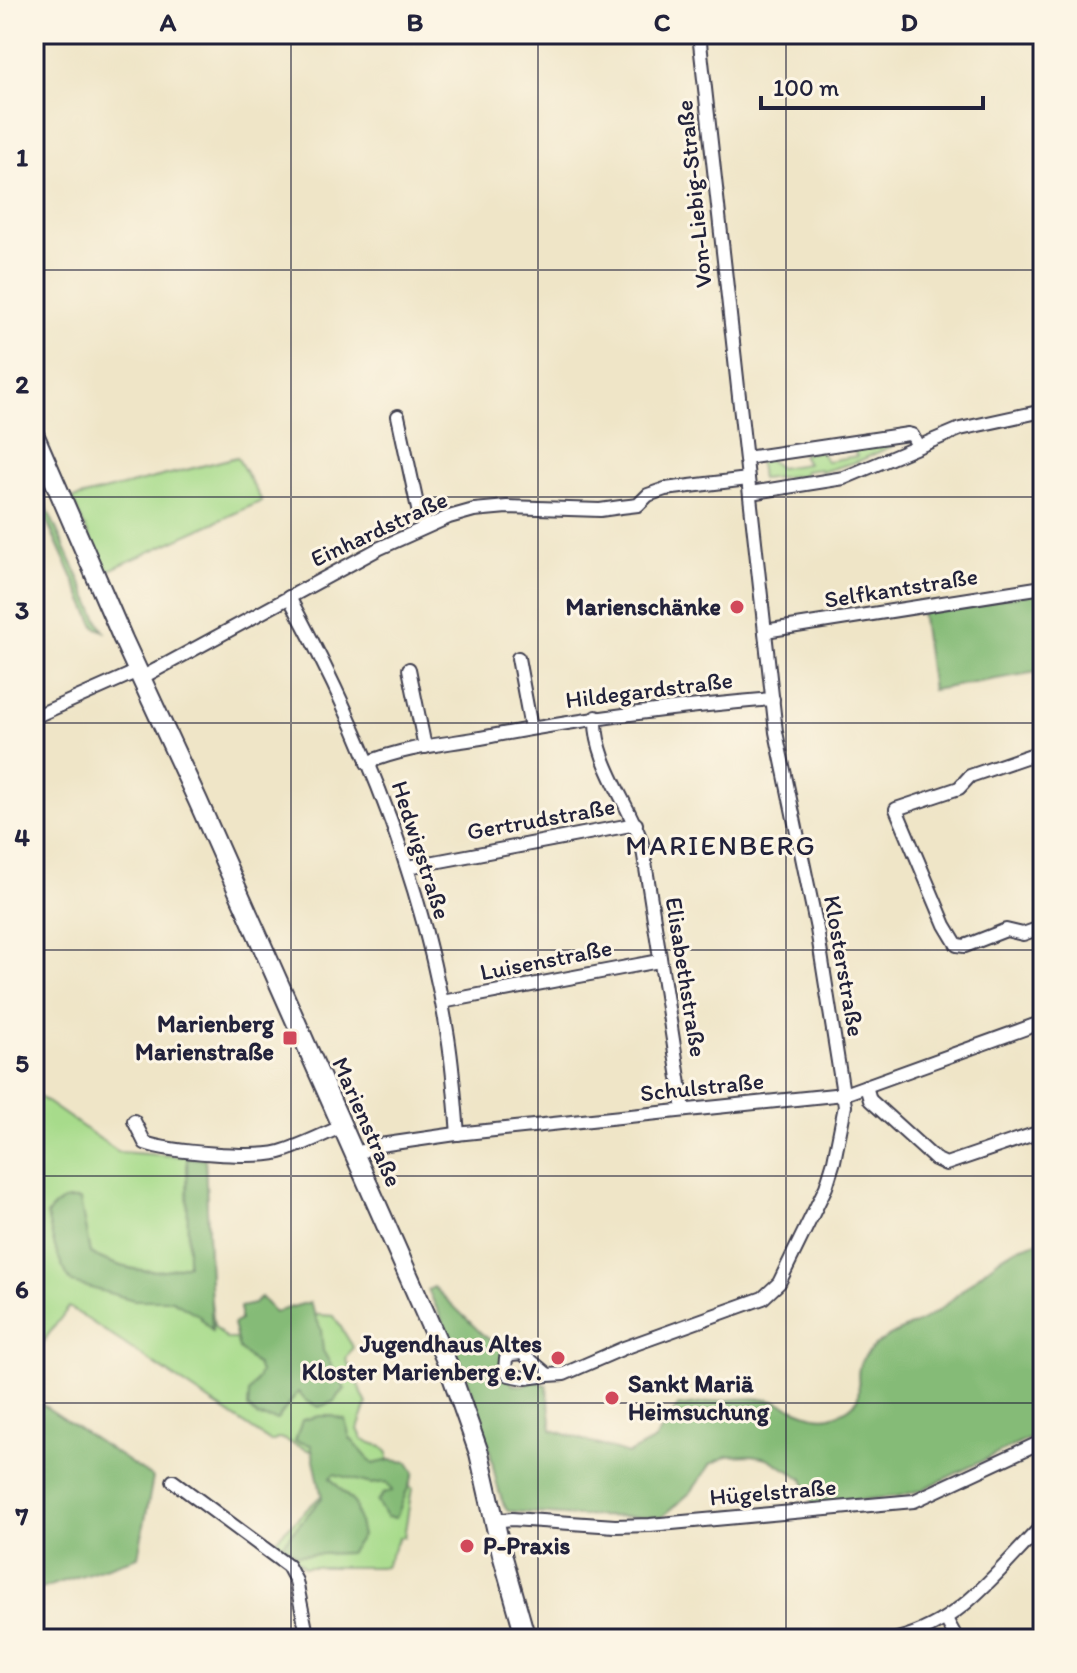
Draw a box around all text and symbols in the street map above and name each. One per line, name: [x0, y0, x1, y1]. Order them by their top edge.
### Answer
text: A: [159, 6, 177, 38]
text: B: [407, 6, 424, 38]
text: C: [654, 6, 671, 38]
text: D: [900, 6, 918, 38]
scale bar: [761, 60, 983, 110]
text: 100 m: [773, 73, 839, 102]
street label: Von-Liebig-Straße: [669, 99, 718, 289]
text: 1: [16, 141, 28, 173]
text: 2: [15, 368, 29, 400]
street label: Einhardstraße: [306, 484, 452, 573]
street label: Selfkantstraße: [822, 561, 980, 614]
place label: Marienschänke: [566, 592, 721, 621]
text: 3: [15, 594, 29, 626]
marker: Marienschänke: [728, 598, 746, 616]
street label: Hildegardstraße: [564, 665, 734, 714]
street label: Hedwigstraße: [385, 777, 458, 923]
street label: Gertrudstraße: [464, 791, 617, 846]
text: 4: [14, 821, 30, 853]
district label: MARIENBERG: [625, 828, 817, 862]
street label: Klosterstraße: [818, 893, 871, 1039]
street label: Elisabethstraße: [660, 895, 713, 1059]
street label: Luisenstraße: [477, 933, 614, 987]
place label: Marienberg Marienstraße: [135, 1009, 275, 1066]
marker: Marienberg Marienstraße: [281, 1029, 299, 1047]
text: 5: [15, 1047, 29, 1079]
street label: Marienstraße: [326, 1052, 409, 1191]
street label: Schulstraße: [639, 1066, 765, 1107]
text: 6: [15, 1273, 29, 1305]
place label: Jugendhaus Altes Kloster Marienberg e.V.: [302, 1329, 542, 1387]
marker: Jugendhaus Altes Kloster Marienberg e.V.: [549, 1349, 567, 1367]
place label: Sankt Mariä Heimsuchung: [628, 1369, 770, 1427]
marker: Sankt Mariä Heimsuchung: [603, 1389, 621, 1407]
street label: Hügelstraße: [708, 1472, 838, 1511]
text: 7: [15, 1500, 29, 1532]
place label: P-Praxis: [483, 1531, 571, 1560]
marker: P-Praxis: [458, 1537, 476, 1555]

